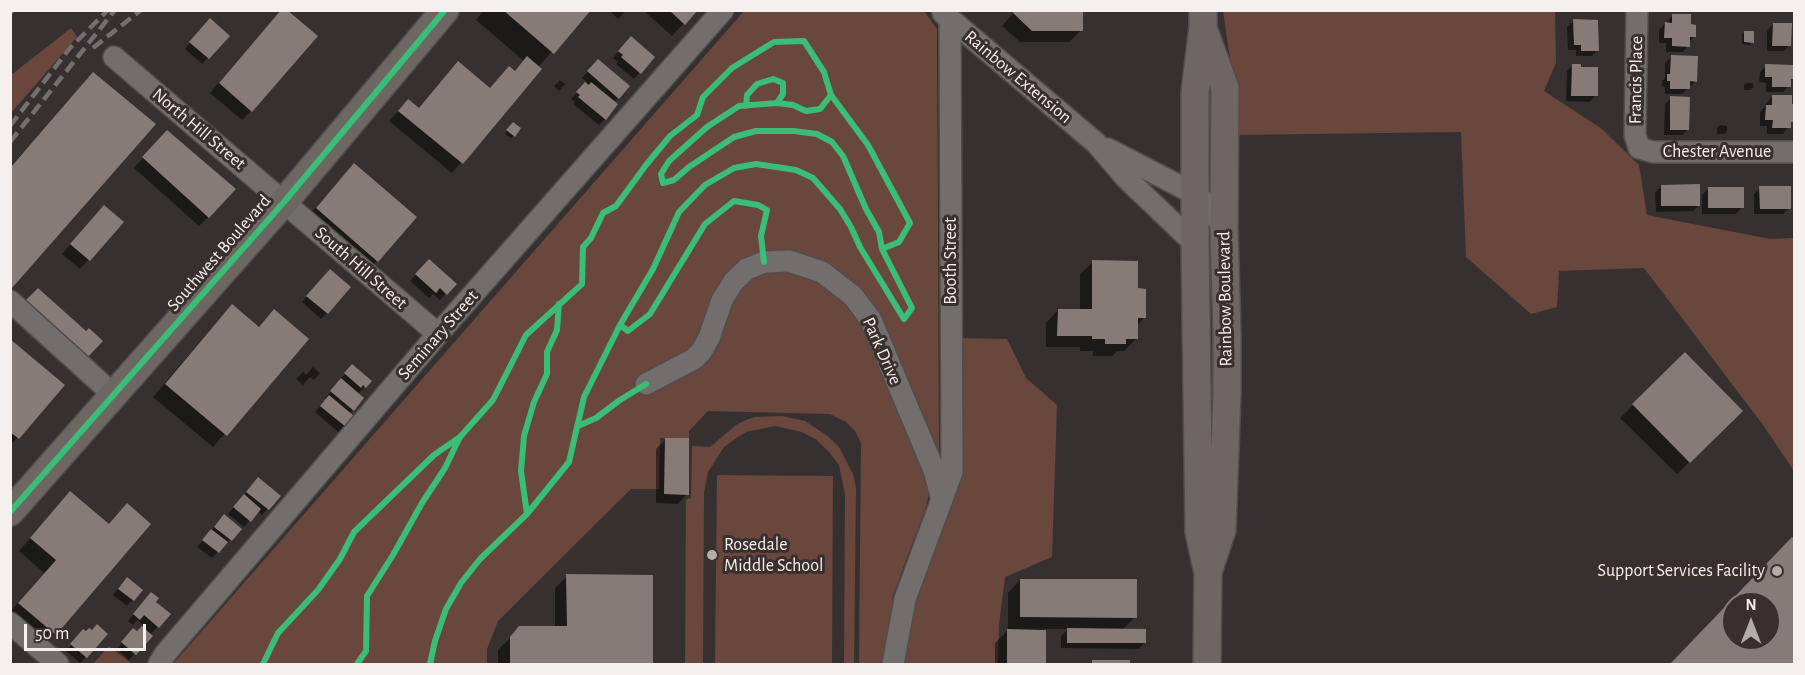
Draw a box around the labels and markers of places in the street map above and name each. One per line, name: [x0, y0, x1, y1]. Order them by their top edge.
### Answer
place label: Rosedale Middle School: [724, 534, 823, 576]
marker: Rosedale Middle School: [705, 548, 719, 562]
place label: Support Services Facility: [1597, 560, 1765, 582]
marker: Support Services Facility: [1770, 564, 1784, 578]

